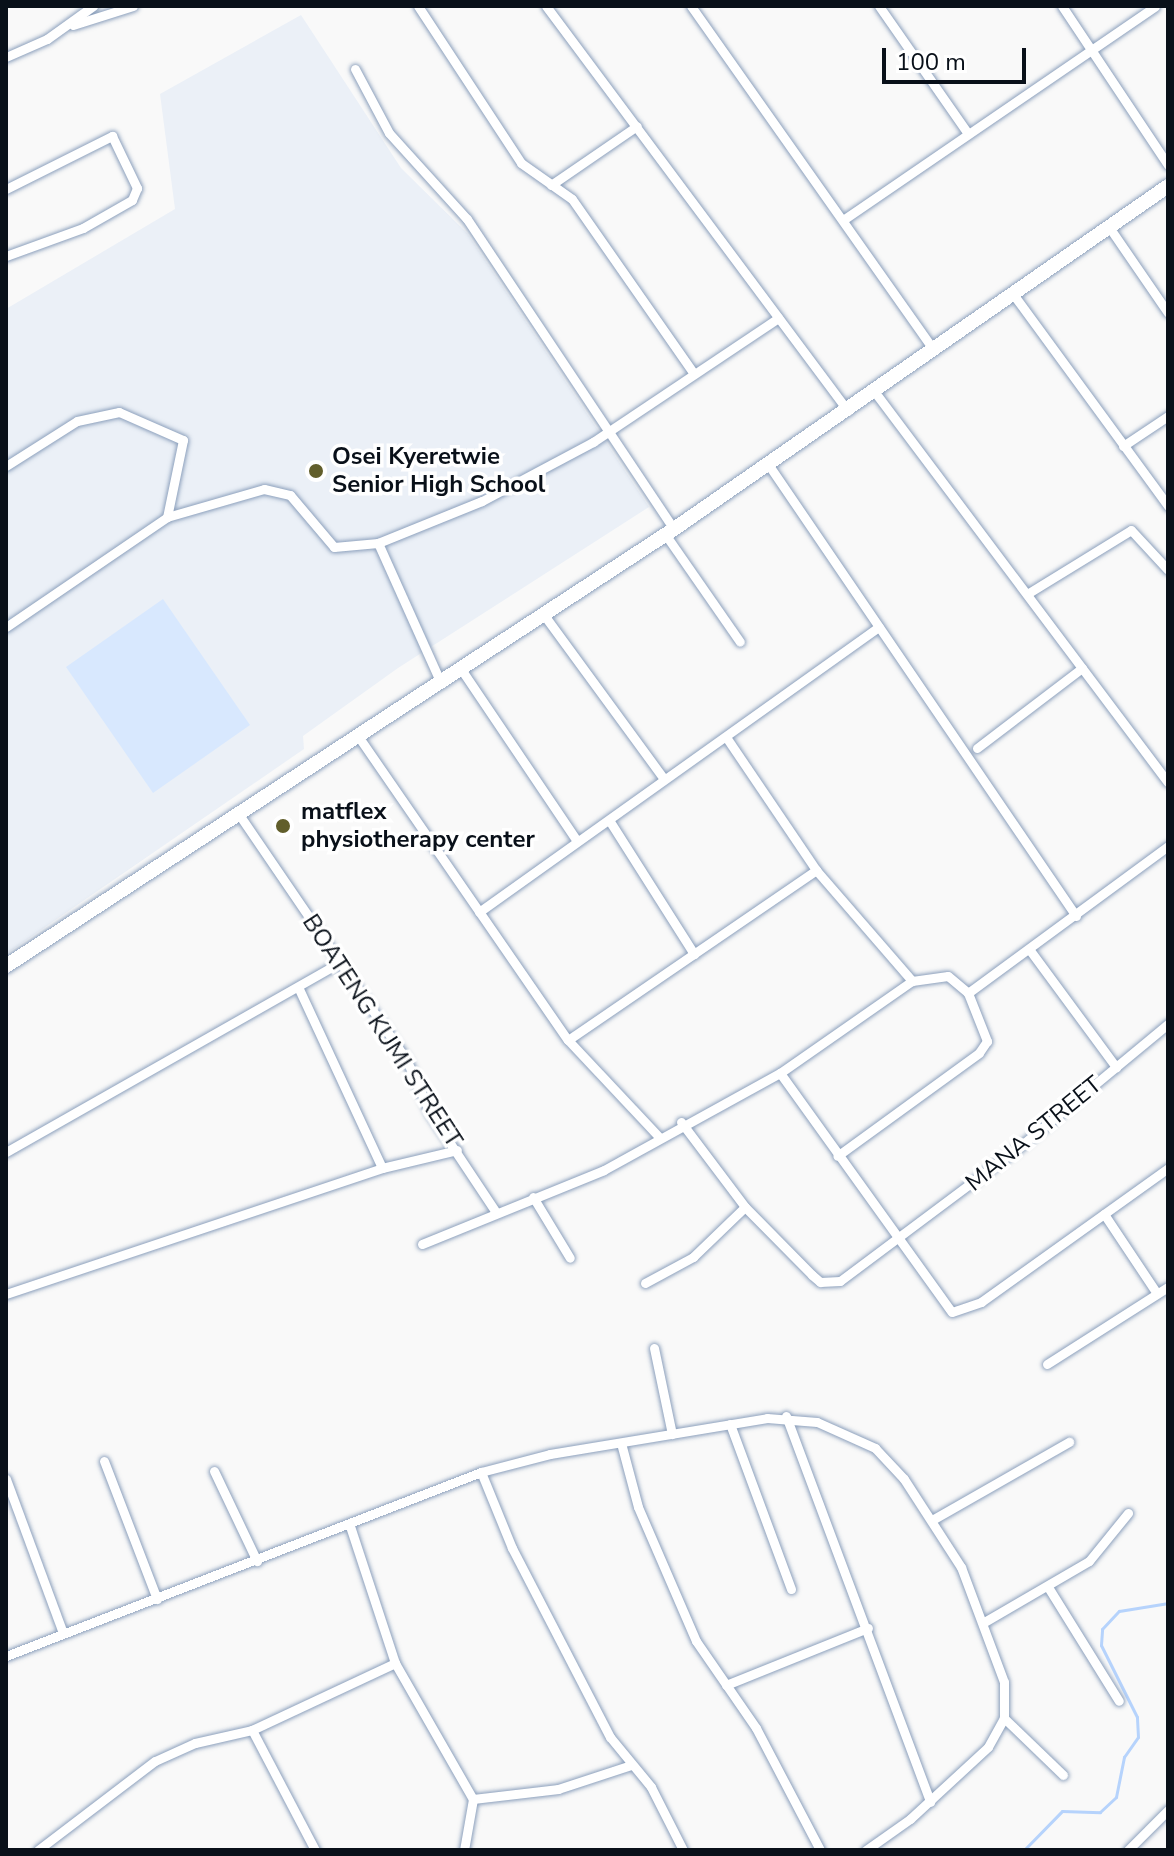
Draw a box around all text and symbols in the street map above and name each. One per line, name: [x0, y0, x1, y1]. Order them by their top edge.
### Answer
scale bar: [886, 32, 1030, 82]
text: 100 m: [896, 46, 966, 78]
place label: Osei Kyeretwie Senior High School: [332, 443, 546, 499]
marker: Osei Kyeretwie Senior High School: [307, 462, 325, 480]
place label: matflex physiotherapy center: [301, 798, 535, 854]
marker: matflex physiotherapy center: [272, 815, 294, 837]
street label: BOATENG KUMI STREET: [296, 909, 468, 1153]
street label: MANA STREET: [960, 1070, 1108, 1198]

